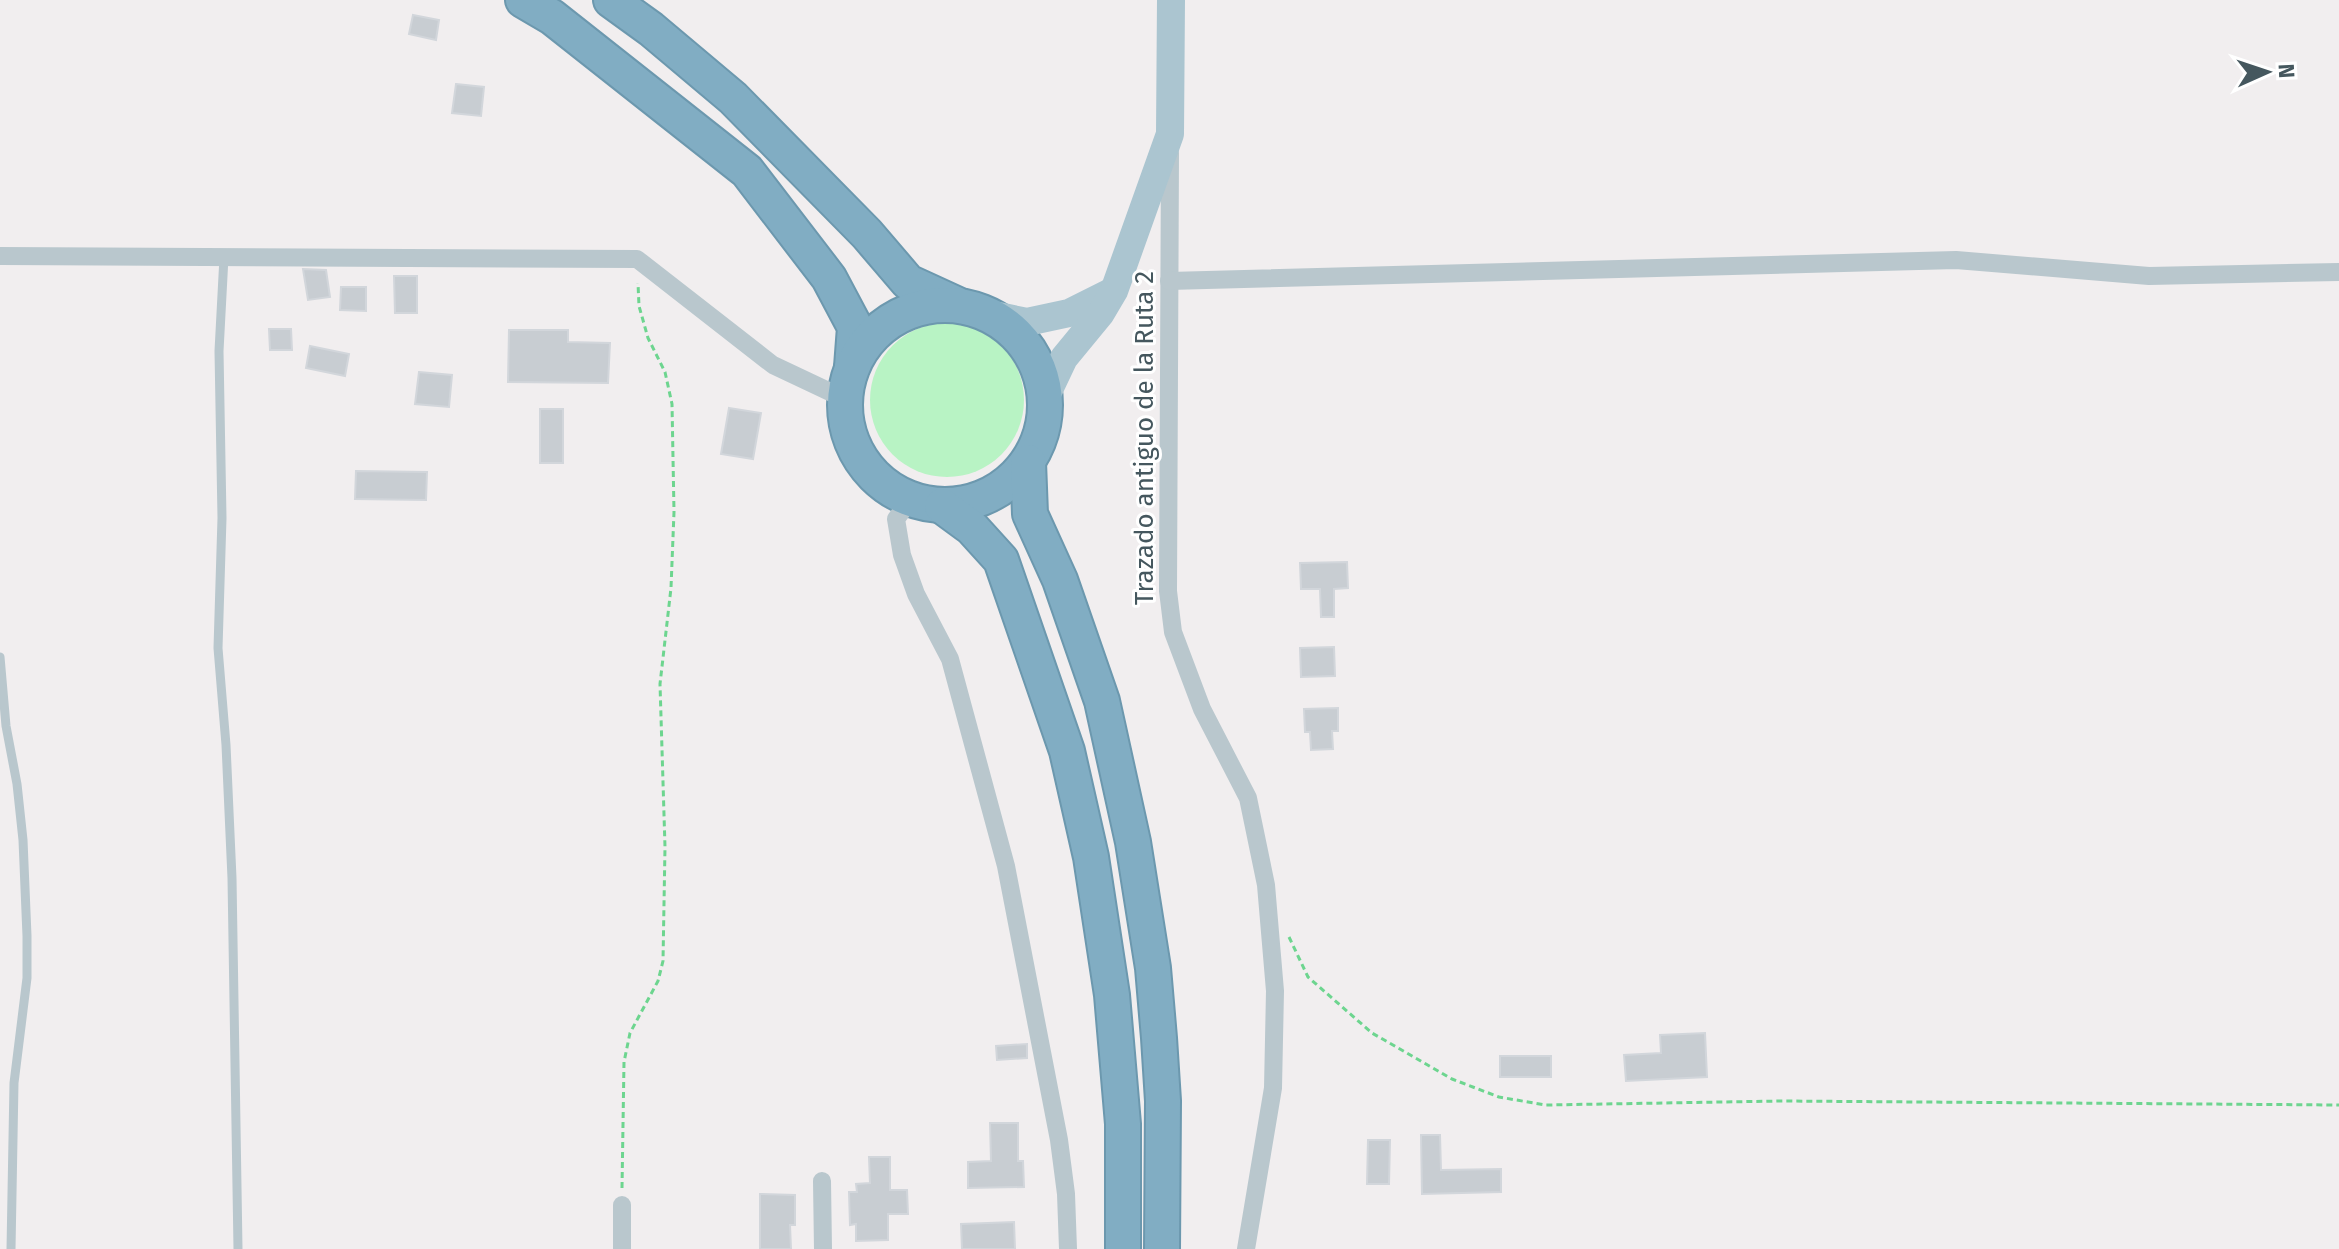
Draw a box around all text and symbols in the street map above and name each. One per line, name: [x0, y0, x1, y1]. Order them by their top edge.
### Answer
north arrow: [2227, 32, 2307, 112]
text: N: [2273, 63, 2300, 79]
street label: Trazado antiguo de la Ruta 2: [1129, 271, 1160, 605]

